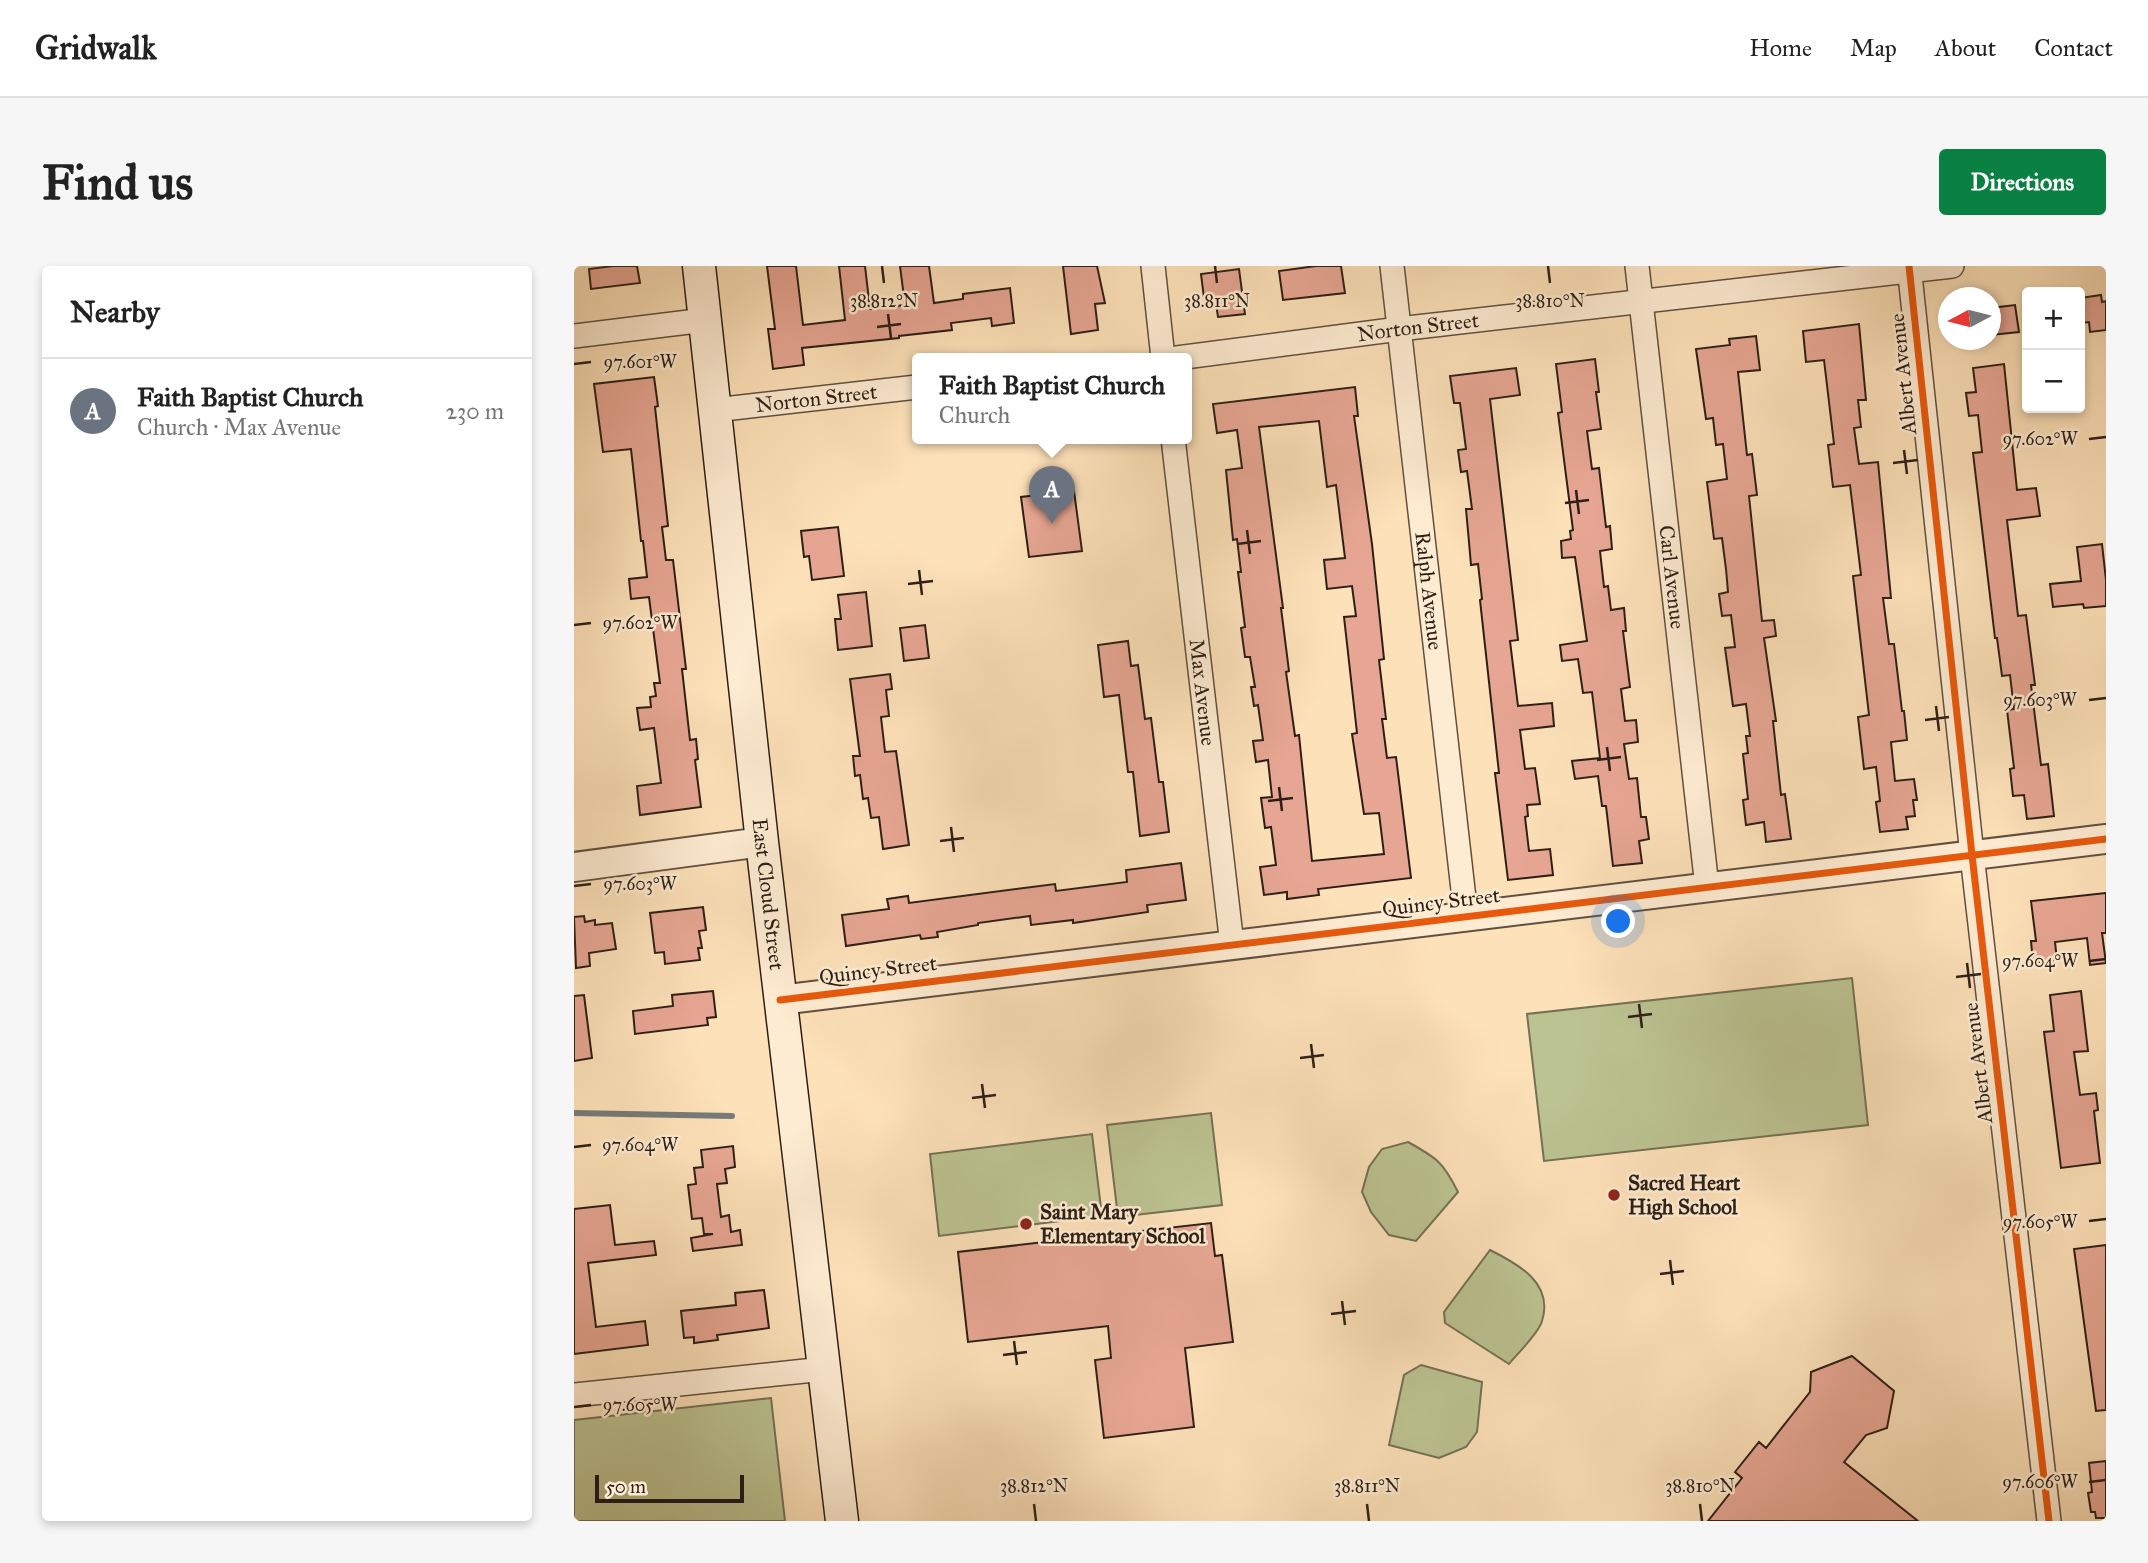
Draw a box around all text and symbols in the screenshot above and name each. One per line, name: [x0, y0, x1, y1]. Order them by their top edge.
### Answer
text: Gridwalk: [35, 28, 157, 68]
text: Home: [1749, 33, 1812, 63]
text: Map: [1850, 33, 1897, 63]
text: About: [1935, 33, 1996, 63]
text: Contact: [2034, 33, 2113, 63]
button: Directions: [1939, 149, 2106, 215]
text: Find us: [42, 153, 193, 212]
north arrow: [1938, 287, 2001, 350]
map controls: [2022, 287, 2085, 413]
button: +: [2022, 287, 2085, 350]
text: 38.812°N: [850, 290, 918, 312]
text: 38.811°N: [1184, 290, 1250, 312]
text: 38.810°N: [1515, 290, 1585, 312]
text: Nearby: [70, 294, 160, 330]
street label: Norton Street: [1356, 307, 1481, 347]
street label: Albert Avenue: [1884, 312, 1922, 437]
button: −: [2022, 350, 2085, 413]
text: 97.601°W: [603, 351, 677, 373]
popup: [912, 353, 1192, 444]
text: Faith Baptist Church: [939, 369, 1165, 401]
street label: Norton Street: [754, 379, 879, 418]
text: Faith Baptist Church: [137, 381, 363, 413]
text: A: [85, 397, 101, 425]
text: 230 m: [446, 397, 504, 425]
text: Church: [939, 401, 1010, 429]
text: Church · Max Avenue: [137, 413, 341, 441]
text: 97.602°W: [2003, 428, 2078, 450]
pin: A: [1029, 466, 1075, 524]
street label: Carl Avenue: [1653, 524, 1691, 631]
street label: Ralph Avenue: [1409, 530, 1449, 652]
text: 97.602°W: [603, 612, 678, 634]
street label: Max Avenue: [1183, 637, 1222, 747]
text: 97.603°W: [2003, 689, 2078, 711]
street label: East Cloud Street: [746, 817, 790, 972]
text: 97.603°W: [603, 873, 678, 895]
street label: Quincy Street: [1381, 882, 1502, 922]
your location: [1601, 904, 1635, 938]
street label: Quincy Street: [818, 950, 939, 990]
text: 97.604°W: [2002, 950, 2079, 972]
street label: Albert Avenue: [1958, 1001, 1998, 1126]
text: 97.604°W: [602, 1134, 679, 1156]
place label: Sacred Heart High School: [1628, 1170, 1741, 1220]
marker: Sacred Heart High School: [1606, 1187, 1622, 1203]
place label: Saint Mary Elementary School: [1040, 1199, 1206, 1249]
text: 97.605°W: [2003, 1211, 2078, 1233]
marker: Saint Mary Elementary School: [1018, 1216, 1034, 1232]
text: 97.605°W: [603, 1394, 678, 1416]
text: 97.606°W: [2002, 1471, 2079, 1493]
scale bar: [595, 1472, 744, 1504]
text: 50 m: [606, 1475, 646, 1498]
text: 38.812°N: [1000, 1475, 1068, 1497]
text: 38.811°N: [1334, 1475, 1400, 1497]
text: 38.810°N: [1665, 1475, 1735, 1497]

